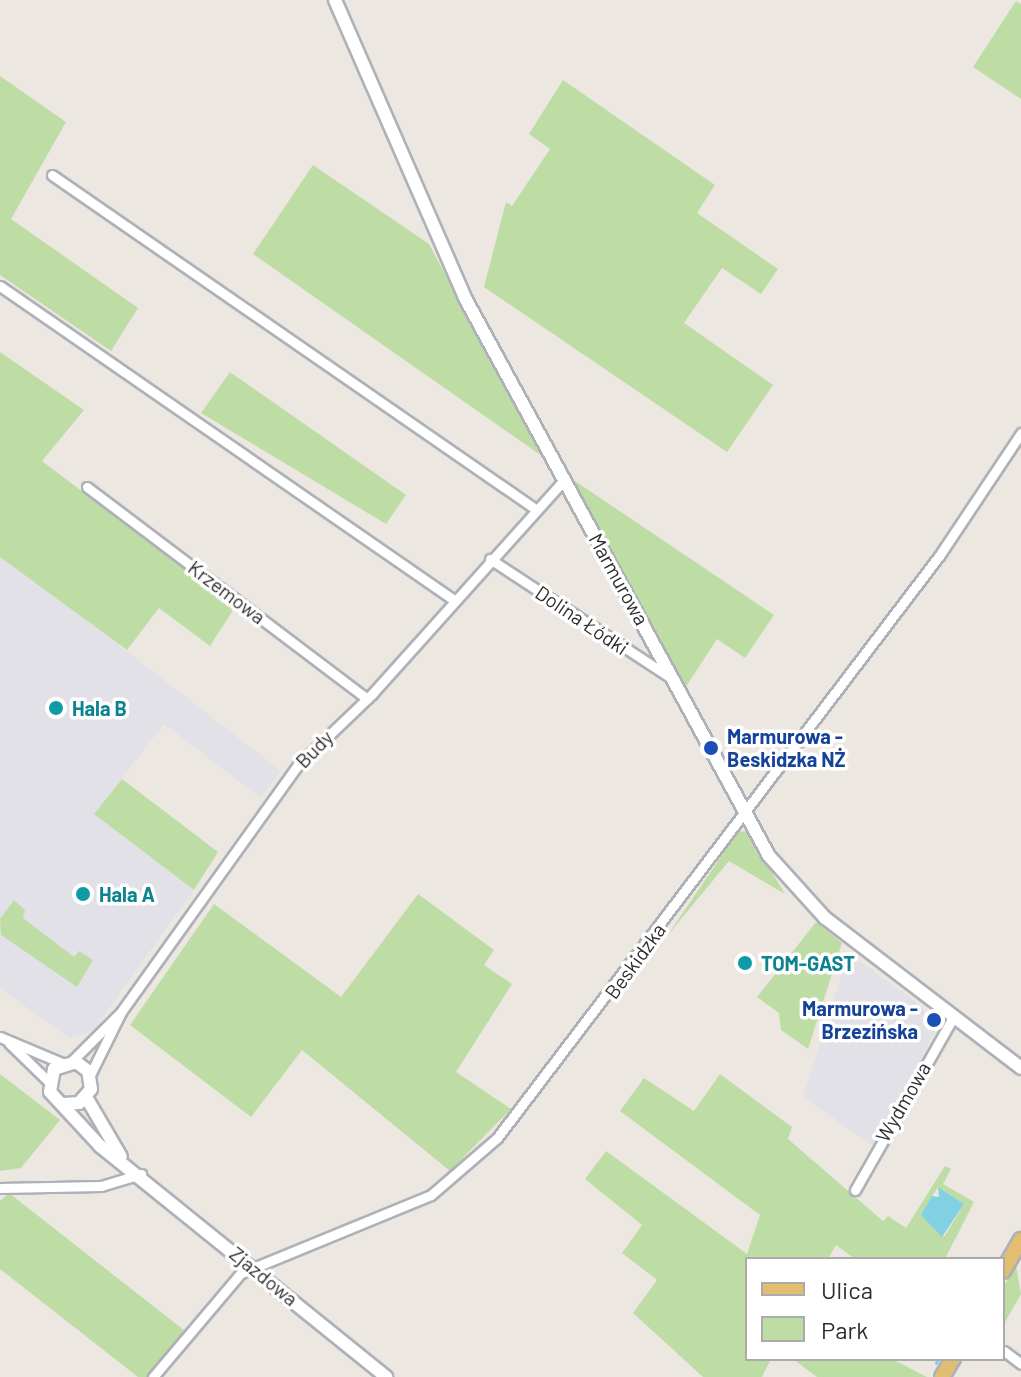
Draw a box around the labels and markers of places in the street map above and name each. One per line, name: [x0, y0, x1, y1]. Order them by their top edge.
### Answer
place label: Hala B: [72, 696, 127, 720]
marker: Hala B: [47, 699, 65, 717]
place label: Marmurowa - Beskidzka NŻ: [727, 724, 846, 771]
marker: Marmurowa - Beskidzka NŻ: [702, 739, 720, 757]
place label: Hala A: [99, 882, 155, 906]
marker: Hala A: [74, 885, 92, 903]
place label: TOM-GAST: [761, 951, 855, 975]
marker: TOM-GAST: [736, 954, 754, 972]
place label: Marmurowa - Brzezińska: [802, 996, 918, 1043]
marker: Marmurowa - Brzezińska: [925, 1011, 943, 1029]

